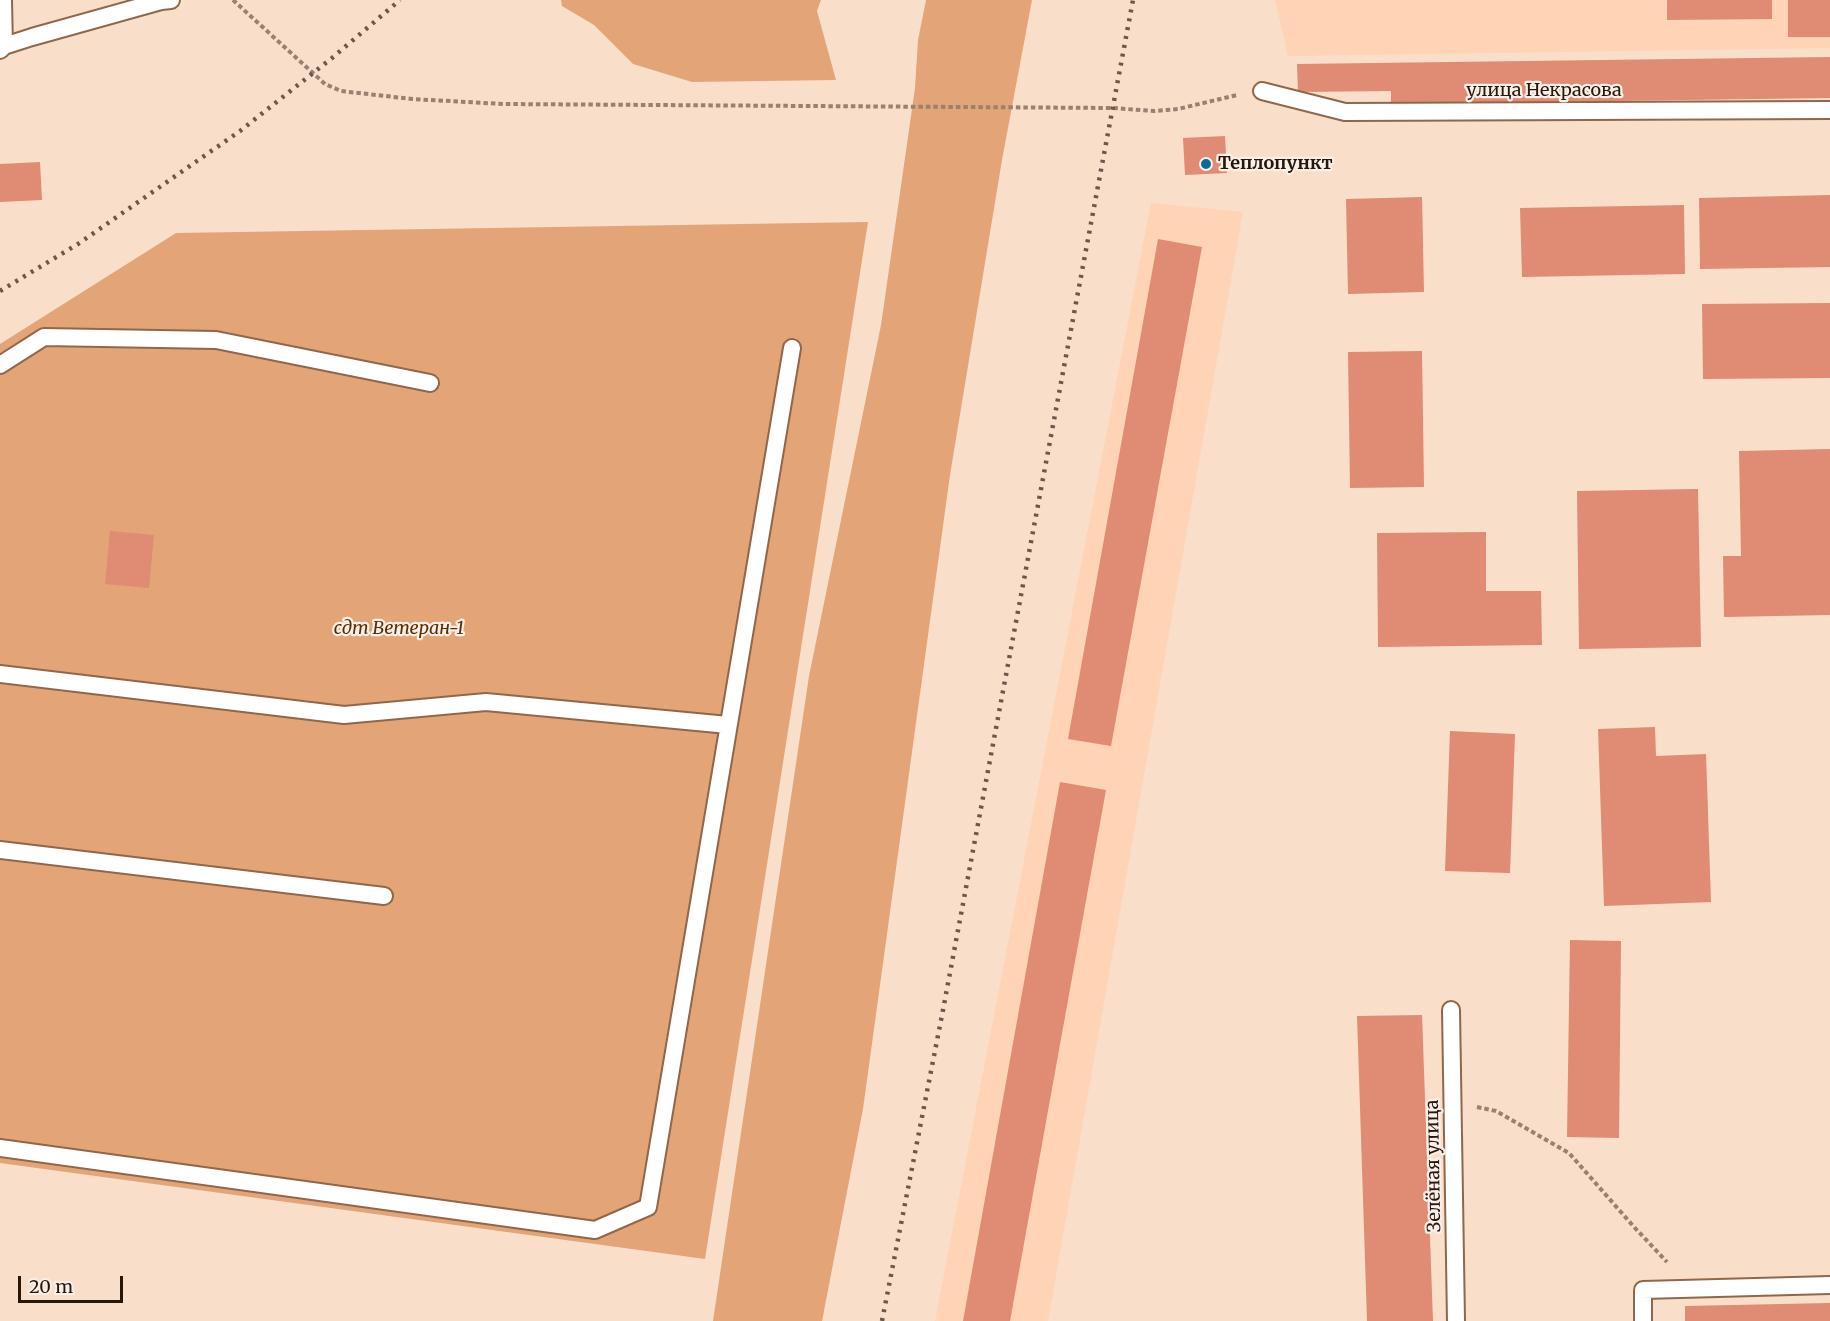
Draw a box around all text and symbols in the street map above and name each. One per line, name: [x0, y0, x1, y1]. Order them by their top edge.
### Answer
street label: улица Некрасова: [1466, 80, 1622, 102]
place label: Теплопункт: [1218, 153, 1333, 175]
marker: Теплопункт: [1199, 157, 1213, 171]
park label: сдт Ветеран-1: [334, 618, 464, 640]
street label: Зелёная улица: [1422, 1100, 1446, 1232]
scale bar: [21, 1264, 126, 1302]
text: 20 m: [29, 1275, 73, 1298]

